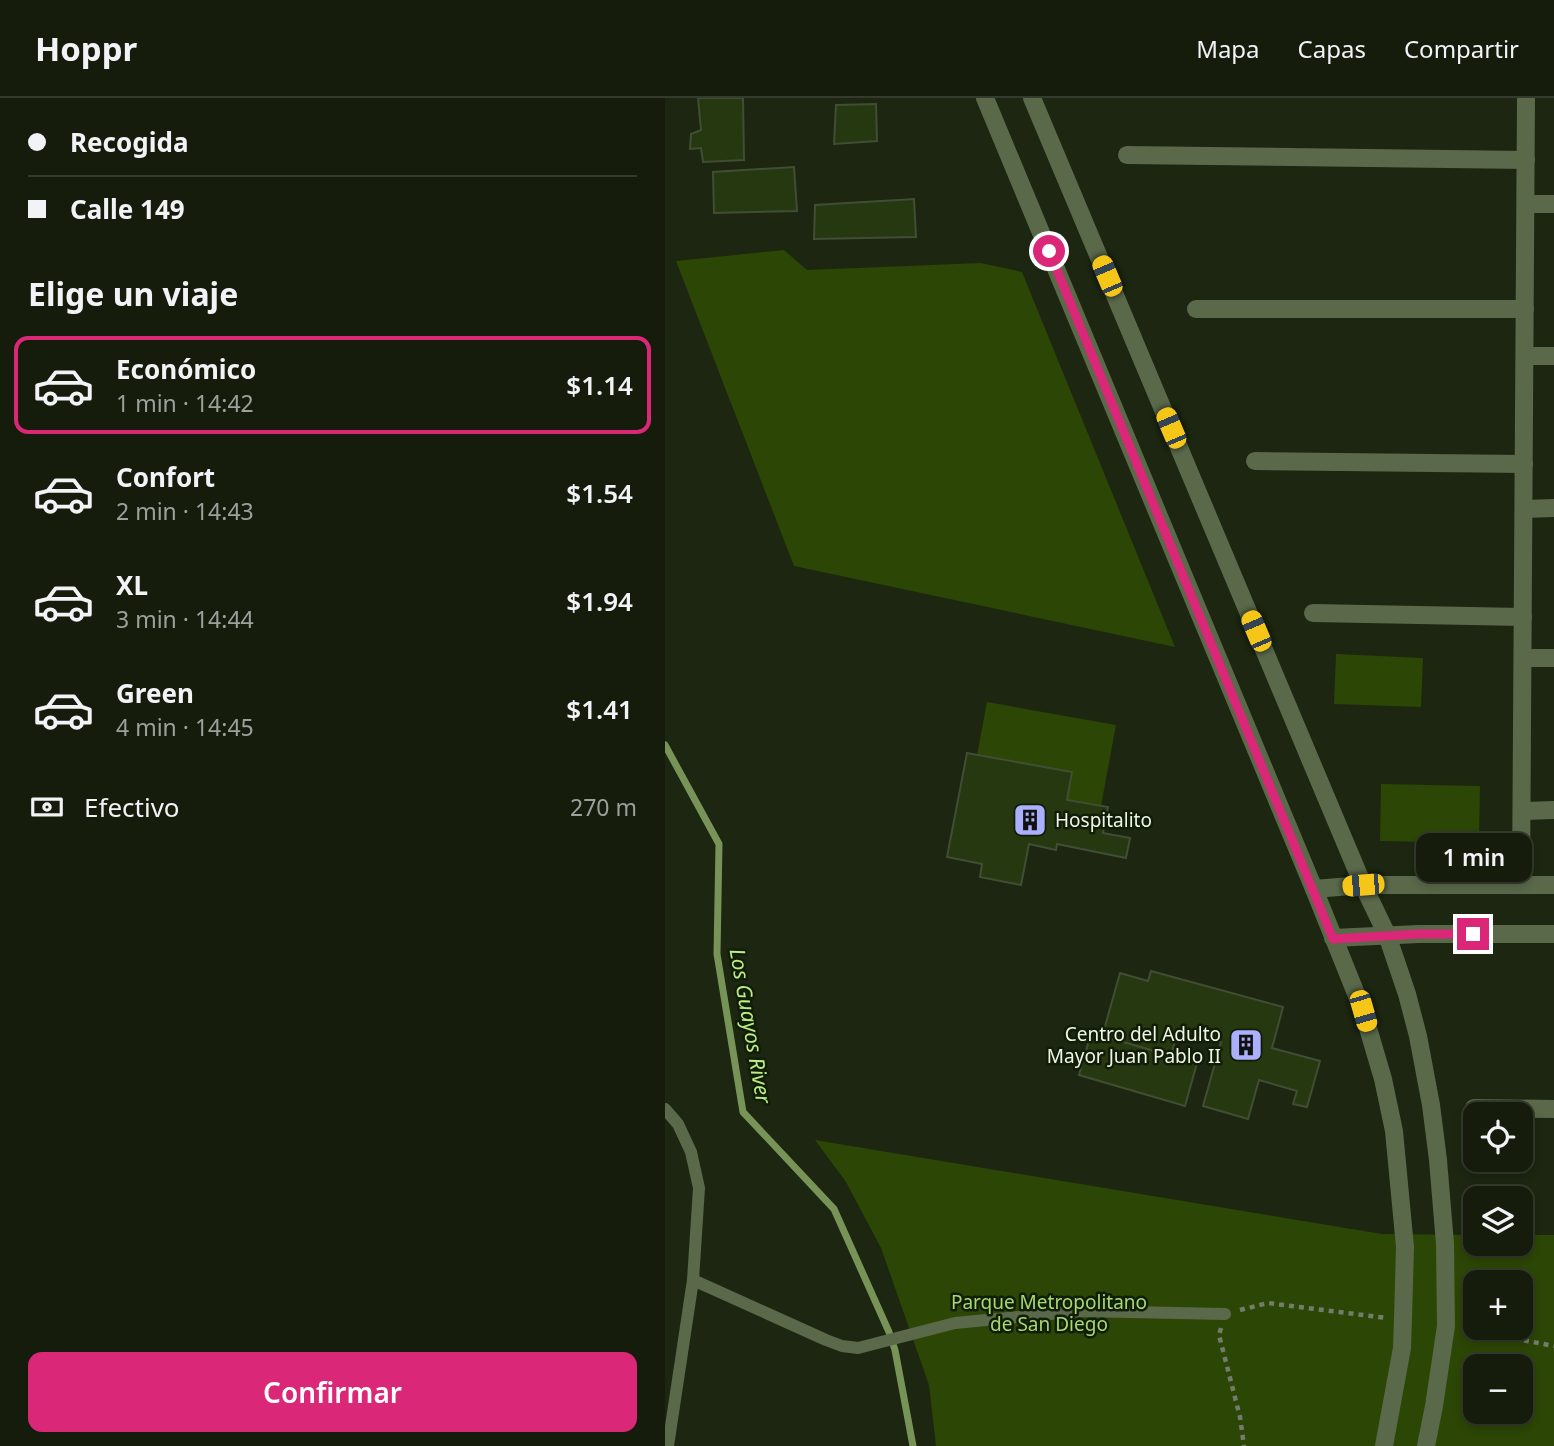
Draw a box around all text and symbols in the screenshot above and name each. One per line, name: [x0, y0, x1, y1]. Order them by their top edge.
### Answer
text: Hoppr: [35, 26, 137, 71]
text: Mapa: [1196, 32, 1260, 65]
text: Capas: [1298, 32, 1366, 65]
text: Compartir: [1404, 32, 1519, 65]
text: Recogida: [70, 124, 188, 160]
text: Calle 149: [70, 191, 185, 227]
route start: [1033, 235, 1065, 267]
car: [1090, 253, 1125, 299]
text: Elige un viaje: [28, 272, 238, 315]
text: Económico: [116, 351, 256, 387]
icon: car: [32, 354, 95, 417]
text: $1.14: [566, 367, 633, 403]
text: 1 min · 14:42: [116, 387, 254, 419]
car: [1154, 405, 1189, 451]
text: Confort: [116, 459, 215, 495]
icon: car: [32, 462, 95, 525]
text: $1.54: [566, 475, 633, 511]
text: 2 min · 14:43: [116, 495, 254, 527]
text: XL: [116, 567, 148, 603]
icon: car: [32, 570, 95, 633]
text: $1.94: [566, 583, 633, 619]
text: 3 min · 14:44: [116, 603, 254, 635]
car: [1239, 608, 1274, 654]
text: Green: [116, 675, 194, 711]
icon: car: [32, 678, 95, 741]
text: $1.41: [566, 691, 633, 727]
text: 4 min · 14:45: [116, 711, 254, 743]
icon: cash: [28, 788, 66, 826]
text: Efectivo: [84, 789, 180, 825]
text: 270 m: [570, 791, 637, 823]
building icon: Hospitalito: [1011, 801, 1049, 839]
place label: Hospitalito: [1055, 807, 1152, 833]
callout: 1 min: [1415, 832, 1531, 882]
text: 1 min: [1443, 841, 1505, 873]
car: [1342, 873, 1385, 897]
route end: [1457, 918, 1489, 950]
water label: Los Guayos River: [724, 946, 779, 1107]
car: [1348, 988, 1379, 1034]
place label: Centro del Adulto Mayor Juan Pablo II: [1047, 1021, 1221, 1069]
building icon: Centro del Adulto Mayor Juan Pablo II: [1227, 1026, 1265, 1064]
map controls: [1463, 1102, 1533, 1424]
button: locate: [1463, 1102, 1533, 1172]
button: layers: [1463, 1186, 1533, 1256]
button: +: [1463, 1270, 1533, 1340]
park label: Parque Metropolitano de San Diego: [951, 1289, 1147, 1337]
button: Confirmar: [28, 1352, 637, 1432]
button: −: [1463, 1354, 1533, 1424]

